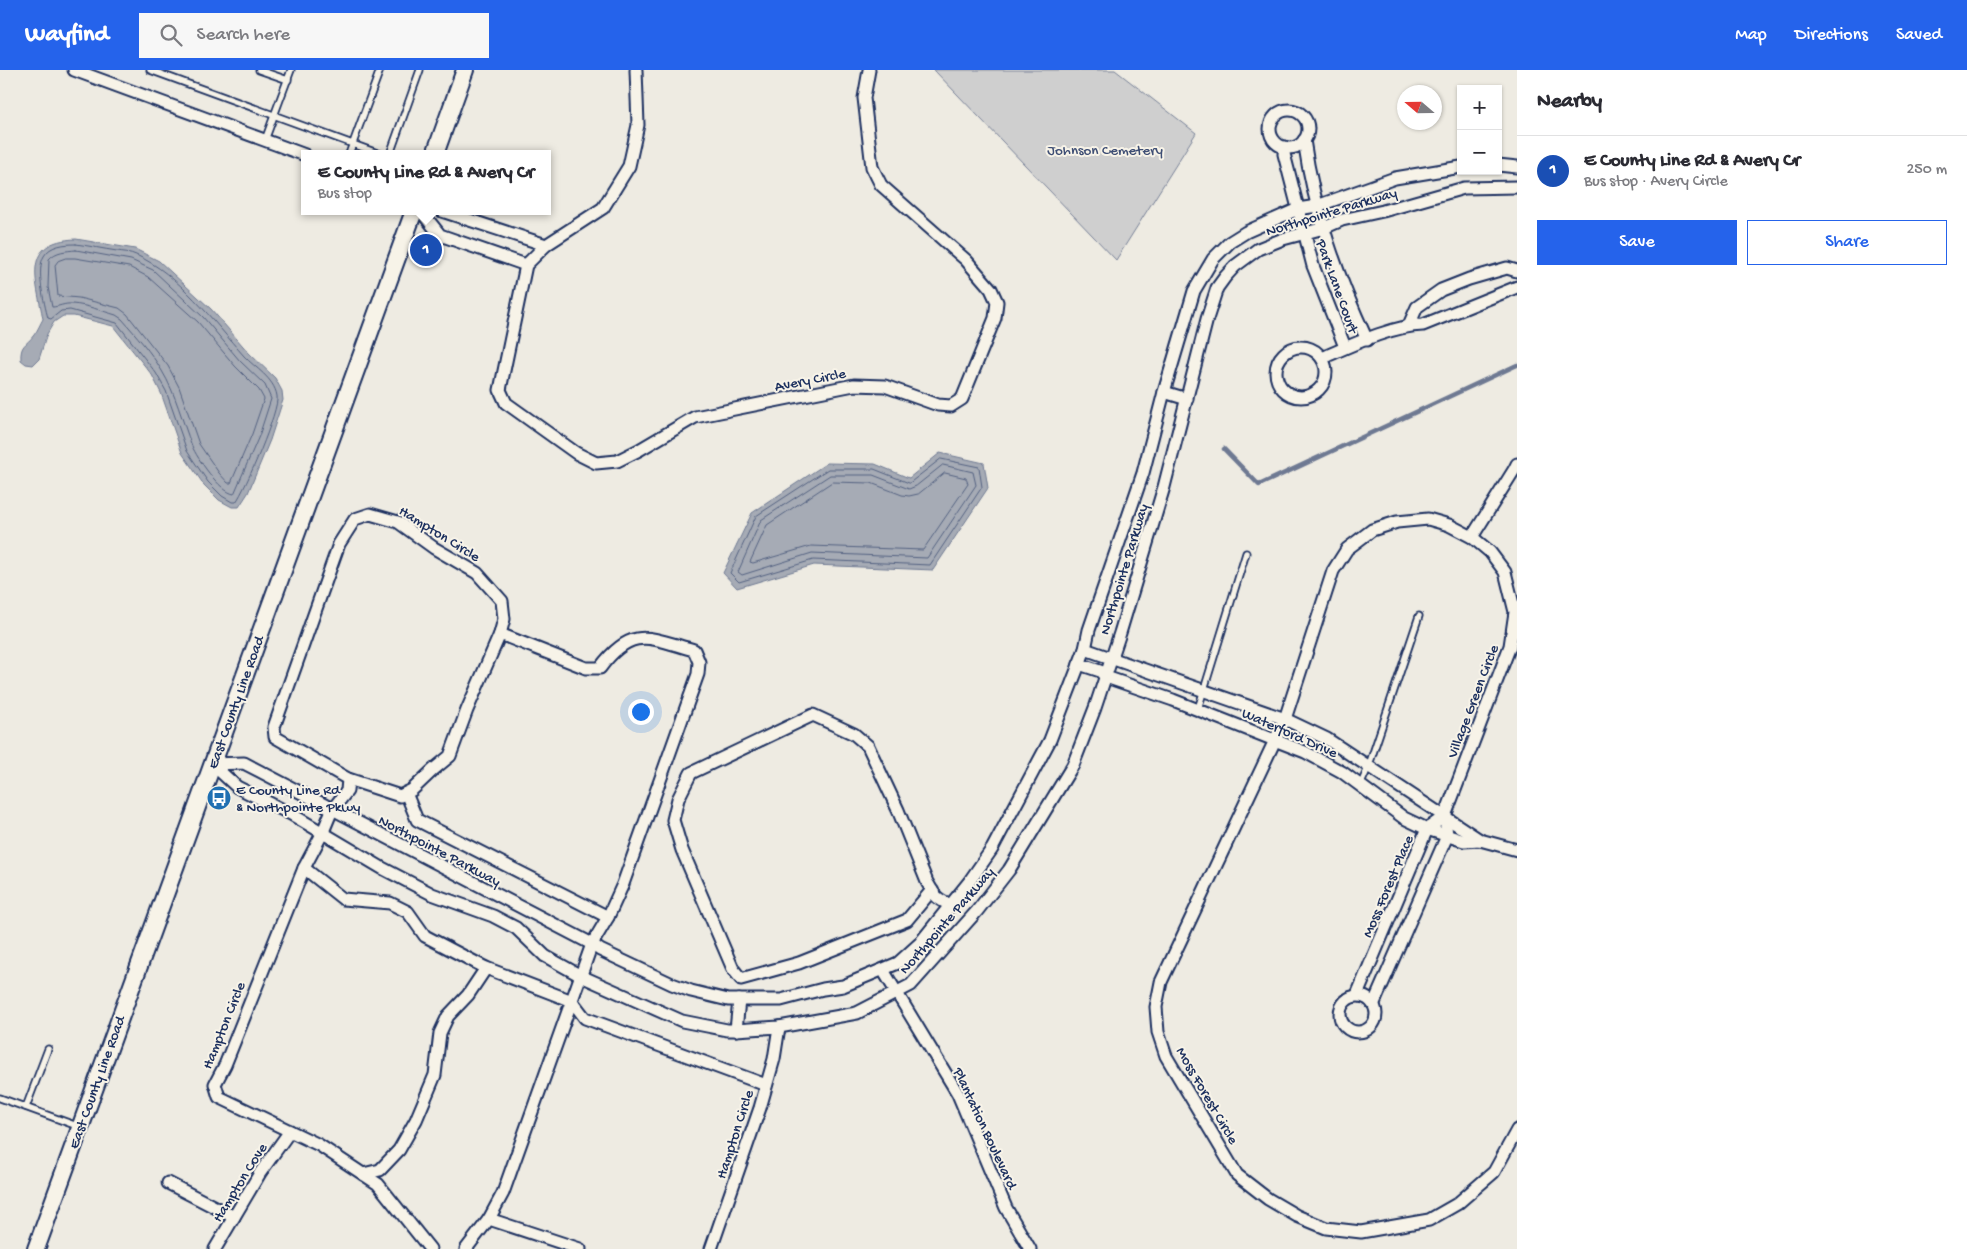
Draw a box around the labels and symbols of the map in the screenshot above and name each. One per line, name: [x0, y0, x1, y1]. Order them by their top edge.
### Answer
north arrow: [1397, 85, 1442, 130]
park label: Johnson Cemetery: [1047, 142, 1163, 160]
street label: Northpointe Parkway: [1264, 184, 1400, 241]
pin: 1: [410, 231, 442, 269]
street label: Park Lane Court: [1310, 236, 1362, 338]
street label: Avery Circle: [773, 365, 848, 397]
street label: Northpointe Parkway: [1096, 501, 1154, 637]
street label: Hampton Circle: [395, 503, 483, 567]
street label: East County Line Road: [204, 633, 270, 772]
street label: Village Green Circle: [1444, 642, 1504, 762]
your location: [628, 699, 654, 725]
street label: Waterford Drive: [1238, 705, 1340, 763]
place label: E County Line Rd & Northpointe Pkwy: [236, 782, 361, 817]
bus stop icon: E County Line Rd & Northpointe Pkwy: [206, 785, 232, 811]
street label: Northpointe Parkway: [375, 812, 504, 892]
street label: Moss Forest Place: [1359, 833, 1419, 941]
street label: Northpointe Parkway: [896, 864, 999, 979]
street label: Hampton Circle: [199, 979, 251, 1072]
street label: East County Line Road: [65, 1013, 131, 1152]
street label: Moss Forest Circle: [1171, 1044, 1242, 1148]
street label: Plantation Boulevard: [948, 1064, 1021, 1194]
street label: Hampton Circle: [713, 1088, 759, 1181]
street label: Hampton Cove: [209, 1140, 272, 1226]

